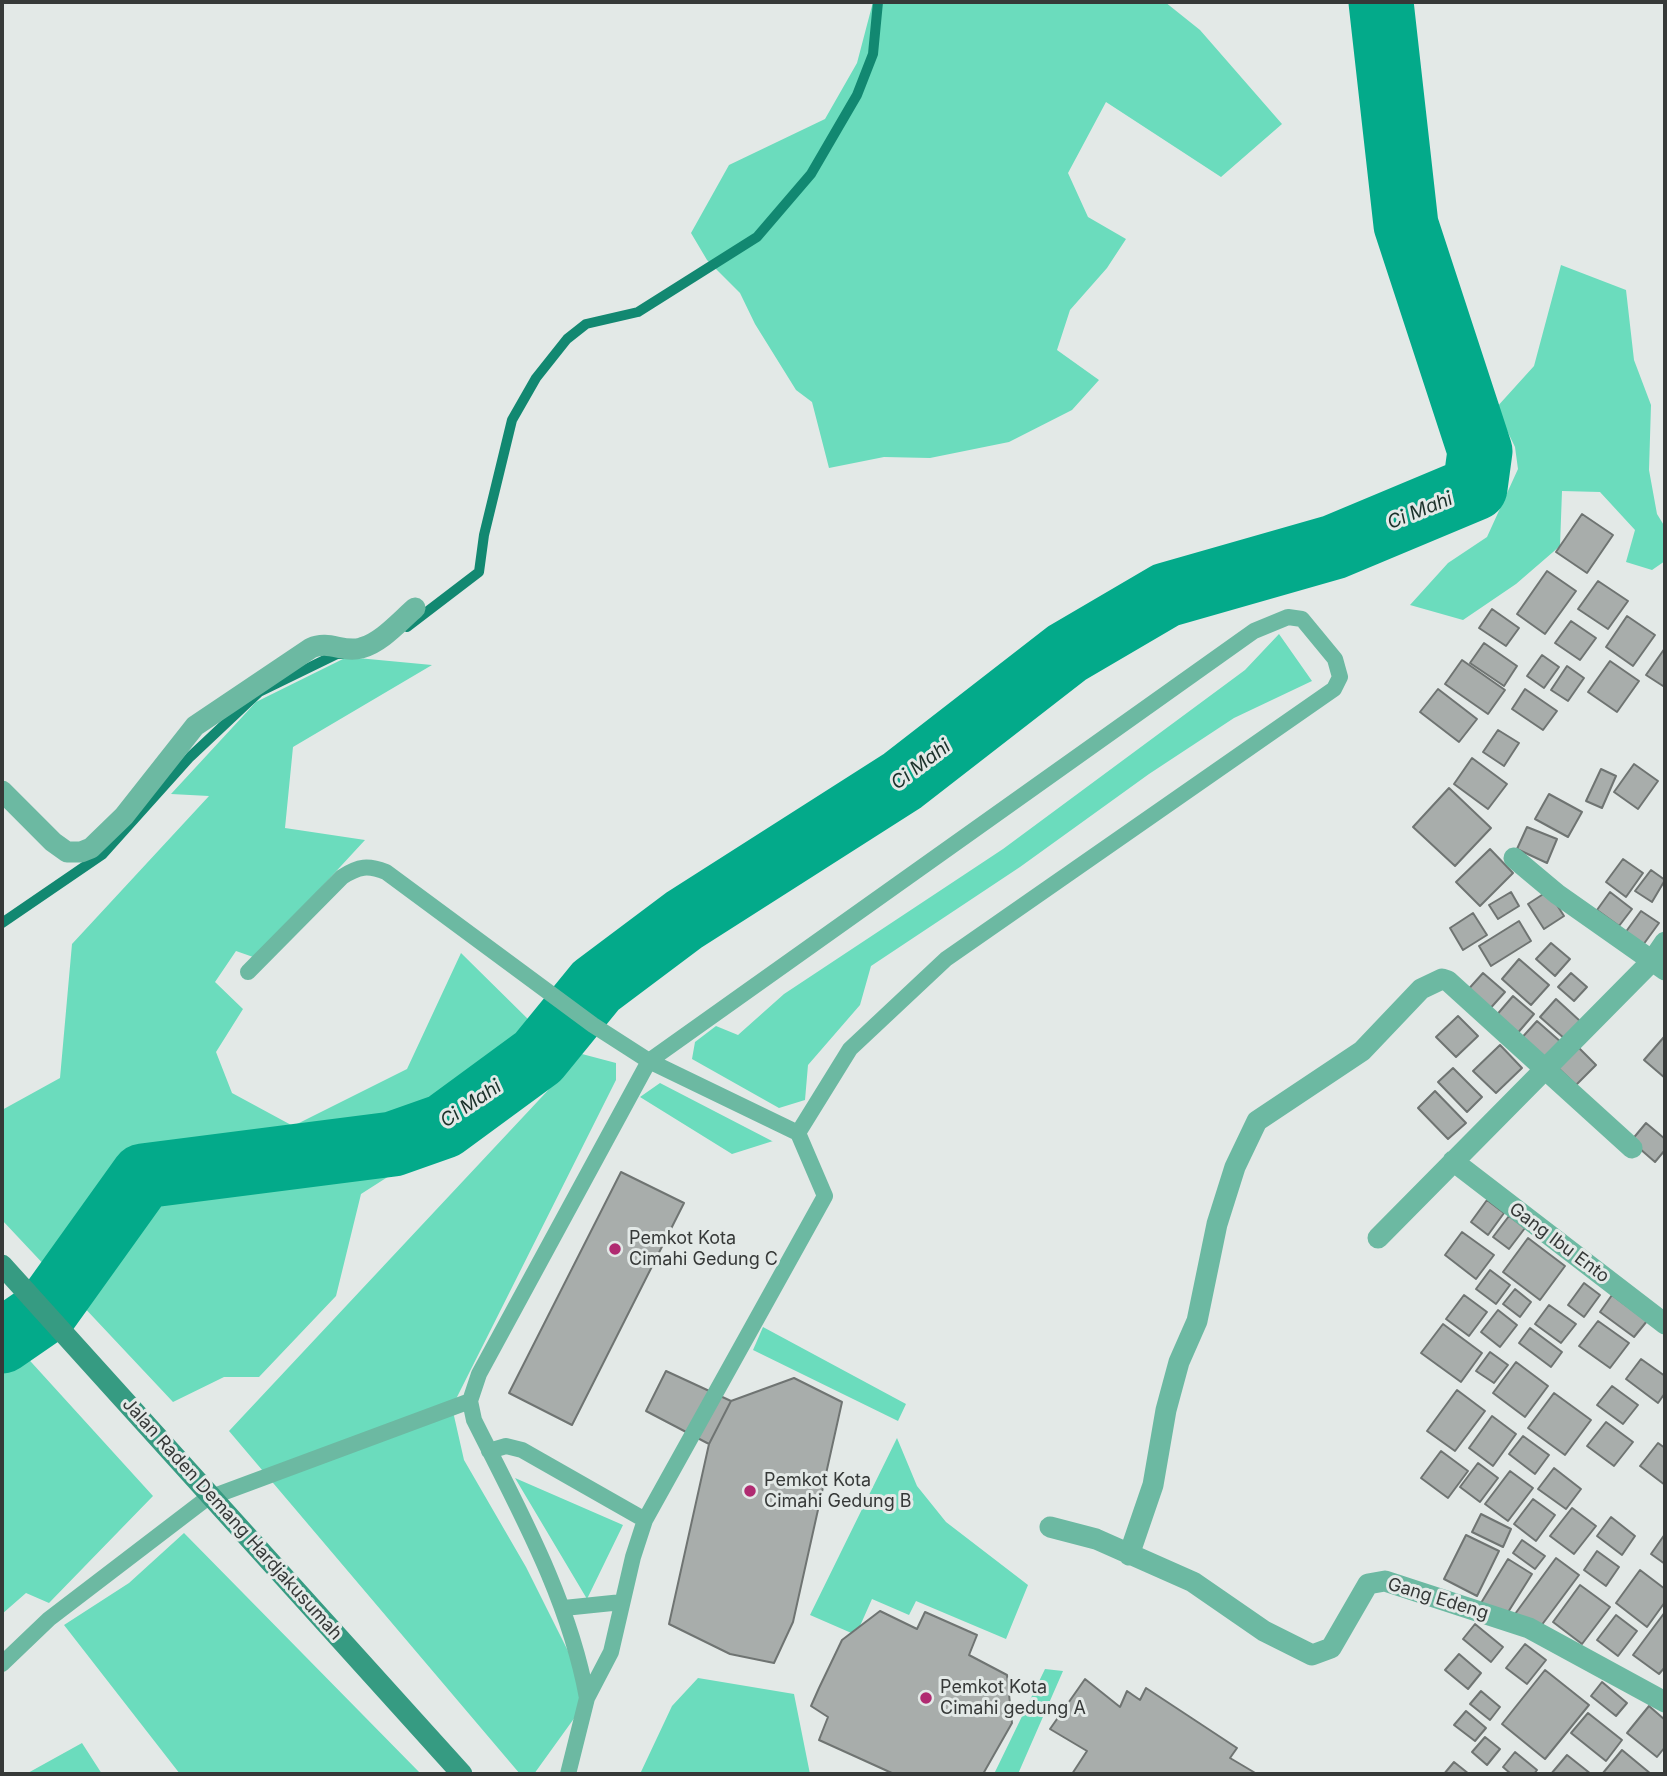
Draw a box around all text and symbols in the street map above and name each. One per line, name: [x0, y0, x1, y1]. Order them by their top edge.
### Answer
water label: Ci Mahi: [1384, 488, 1456, 534]
water label: Ci Mahi: [887, 735, 955, 795]
water label: Ci Mahi: [436, 1075, 506, 1133]
street label: Gang Ibu Ento: [1505, 1198, 1613, 1288]
place label: Pemkot Kota Cimahi Gedung C: [629, 1228, 778, 1270]
marker: Pemkot Kota Cimahi Gedung C: [607, 1241, 623, 1257]
street label: Jalan Raden Demang Hardjakusumah: [118, 1394, 346, 1644]
place label: Pemkot Kota Cimahi Gedung B: [764, 1470, 912, 1512]
marker: Pemkot Kota Cimahi Gedung B: [742, 1483, 758, 1499]
street label: Gang Edeng: [1385, 1573, 1491, 1625]
place label: Pemkot Kota Cimahi gedung A: [940, 1677, 1086, 1720]
marker: Pemkot Kota Cimahi gedung A: [918, 1690, 934, 1706]

